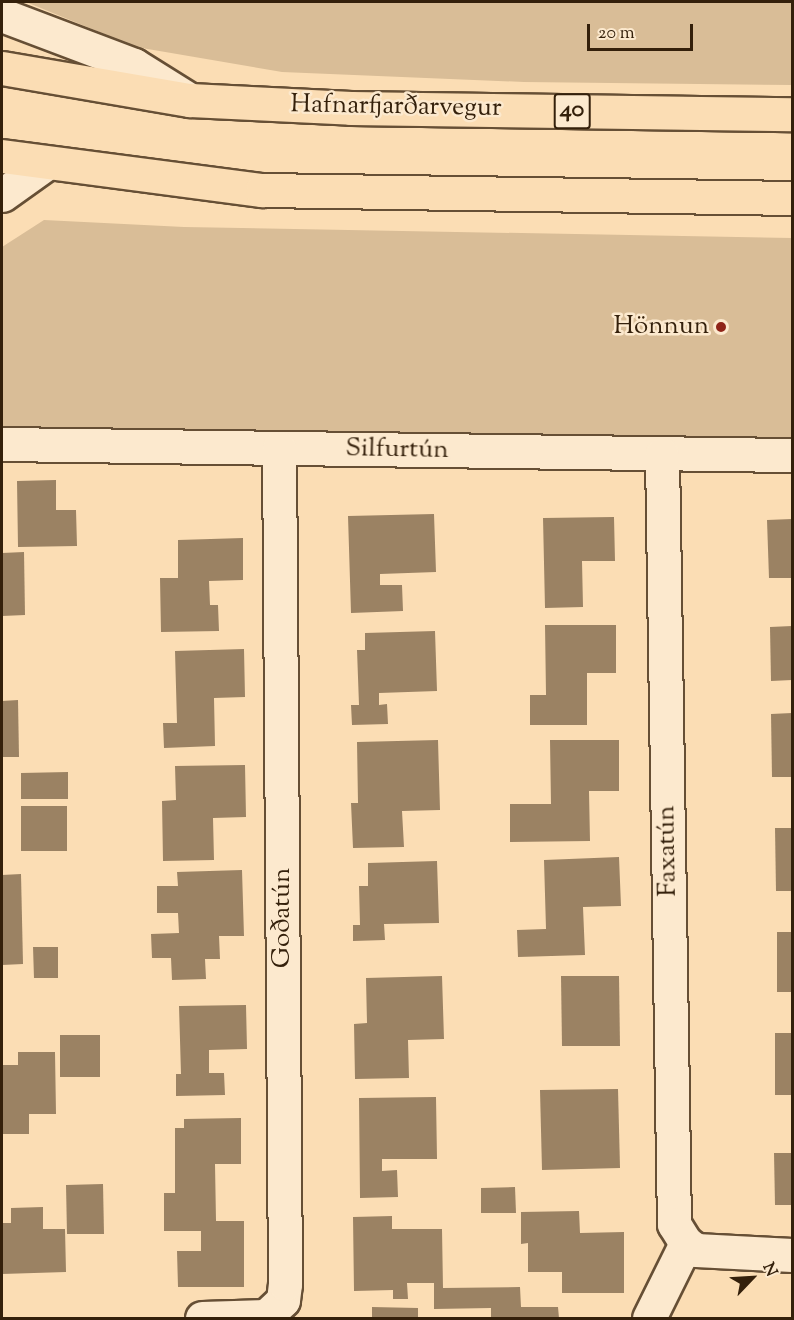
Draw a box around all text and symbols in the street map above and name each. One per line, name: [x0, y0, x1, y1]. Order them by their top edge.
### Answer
scale bar: [590, 12, 696, 50]
text: 20 m: [598, 21, 635, 47]
street label: Hafnarfjarðarvegur: [290, 90, 502, 124]
road number: 40: [552, 90, 592, 132]
place label: Hönnun: [613, 311, 709, 343]
marker: Hönnun: [714, 320, 728, 334]
street label: Silfurtún: [345, 434, 449, 466]
street label: Faxatún: [652, 805, 684, 897]
street label: Goðatún: [267, 868, 299, 968]
north arrow: [722, 1248, 782, 1308]
text: N: [756, 1260, 782, 1281]

